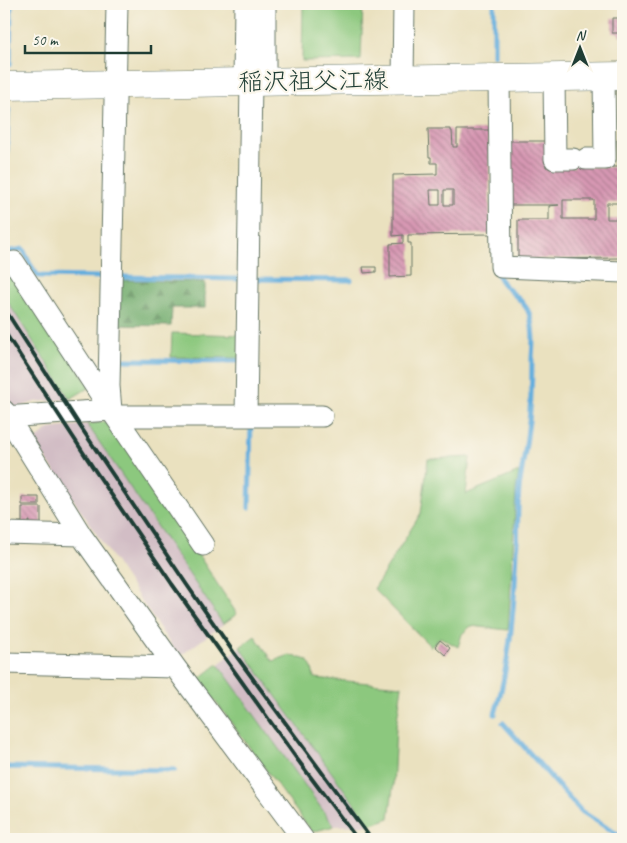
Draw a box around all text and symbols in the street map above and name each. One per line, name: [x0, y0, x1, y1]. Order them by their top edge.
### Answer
scale bar: [25, 22, 151, 54]
north arrow: [554, 22, 604, 72]
text: N: [576, 27, 587, 44]
text: 50 m: [32, 31, 59, 50]
street label: 稲沢祖父江線: [238, 64, 388, 98]

